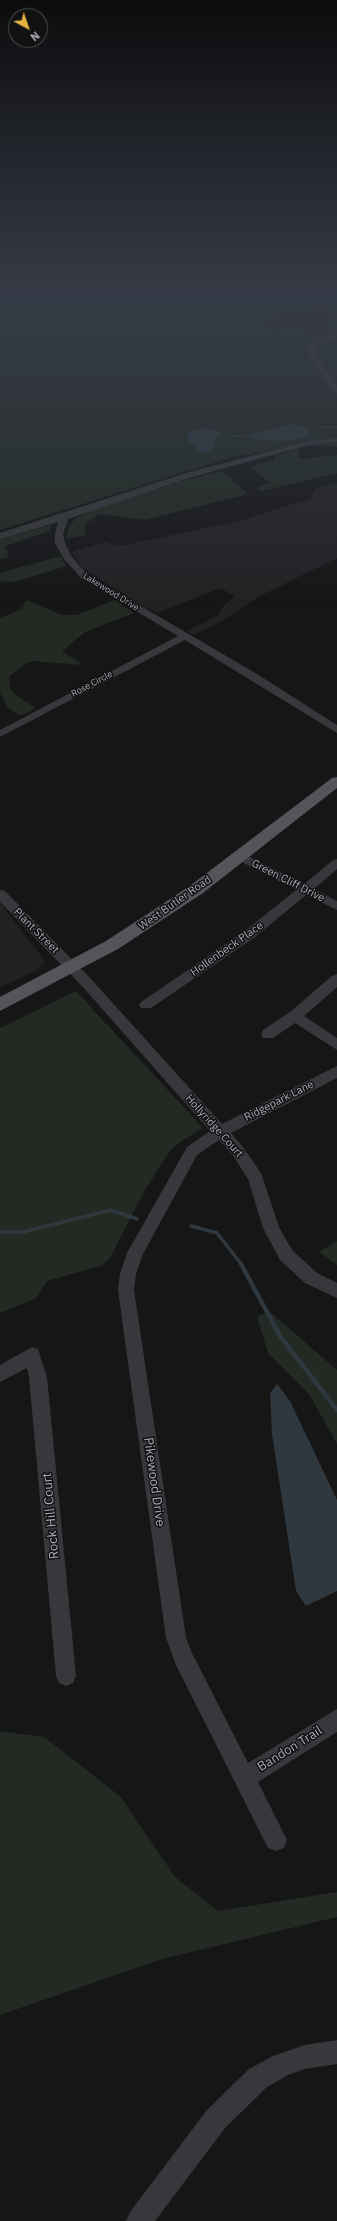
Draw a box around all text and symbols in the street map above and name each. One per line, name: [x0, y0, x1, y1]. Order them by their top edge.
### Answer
north arrow: [8, 8, 48, 48]
text: N: [28, 29, 43, 44]
street label: Lakewood Drive: [81, 570, 141, 614]
street label: Rose Circle: [70, 669, 114, 699]
street label: Green Cliff Drive: [249, 857, 327, 905]
street label: West Butler Road: [136, 873, 214, 933]
street label: Plant Street: [11, 906, 61, 956]
street label: Hollenbeck Place: [188, 919, 266, 979]
street label: Ridgepark Lane: [242, 1078, 316, 1124]
street label: Hollyridge Court: [182, 1092, 246, 1160]
street label: Pikewood Drive: [140, 1436, 168, 1528]
street label: Rock Hill Court: [39, 1472, 63, 1560]
street label: Bandon Trail: [255, 1723, 325, 1775]

